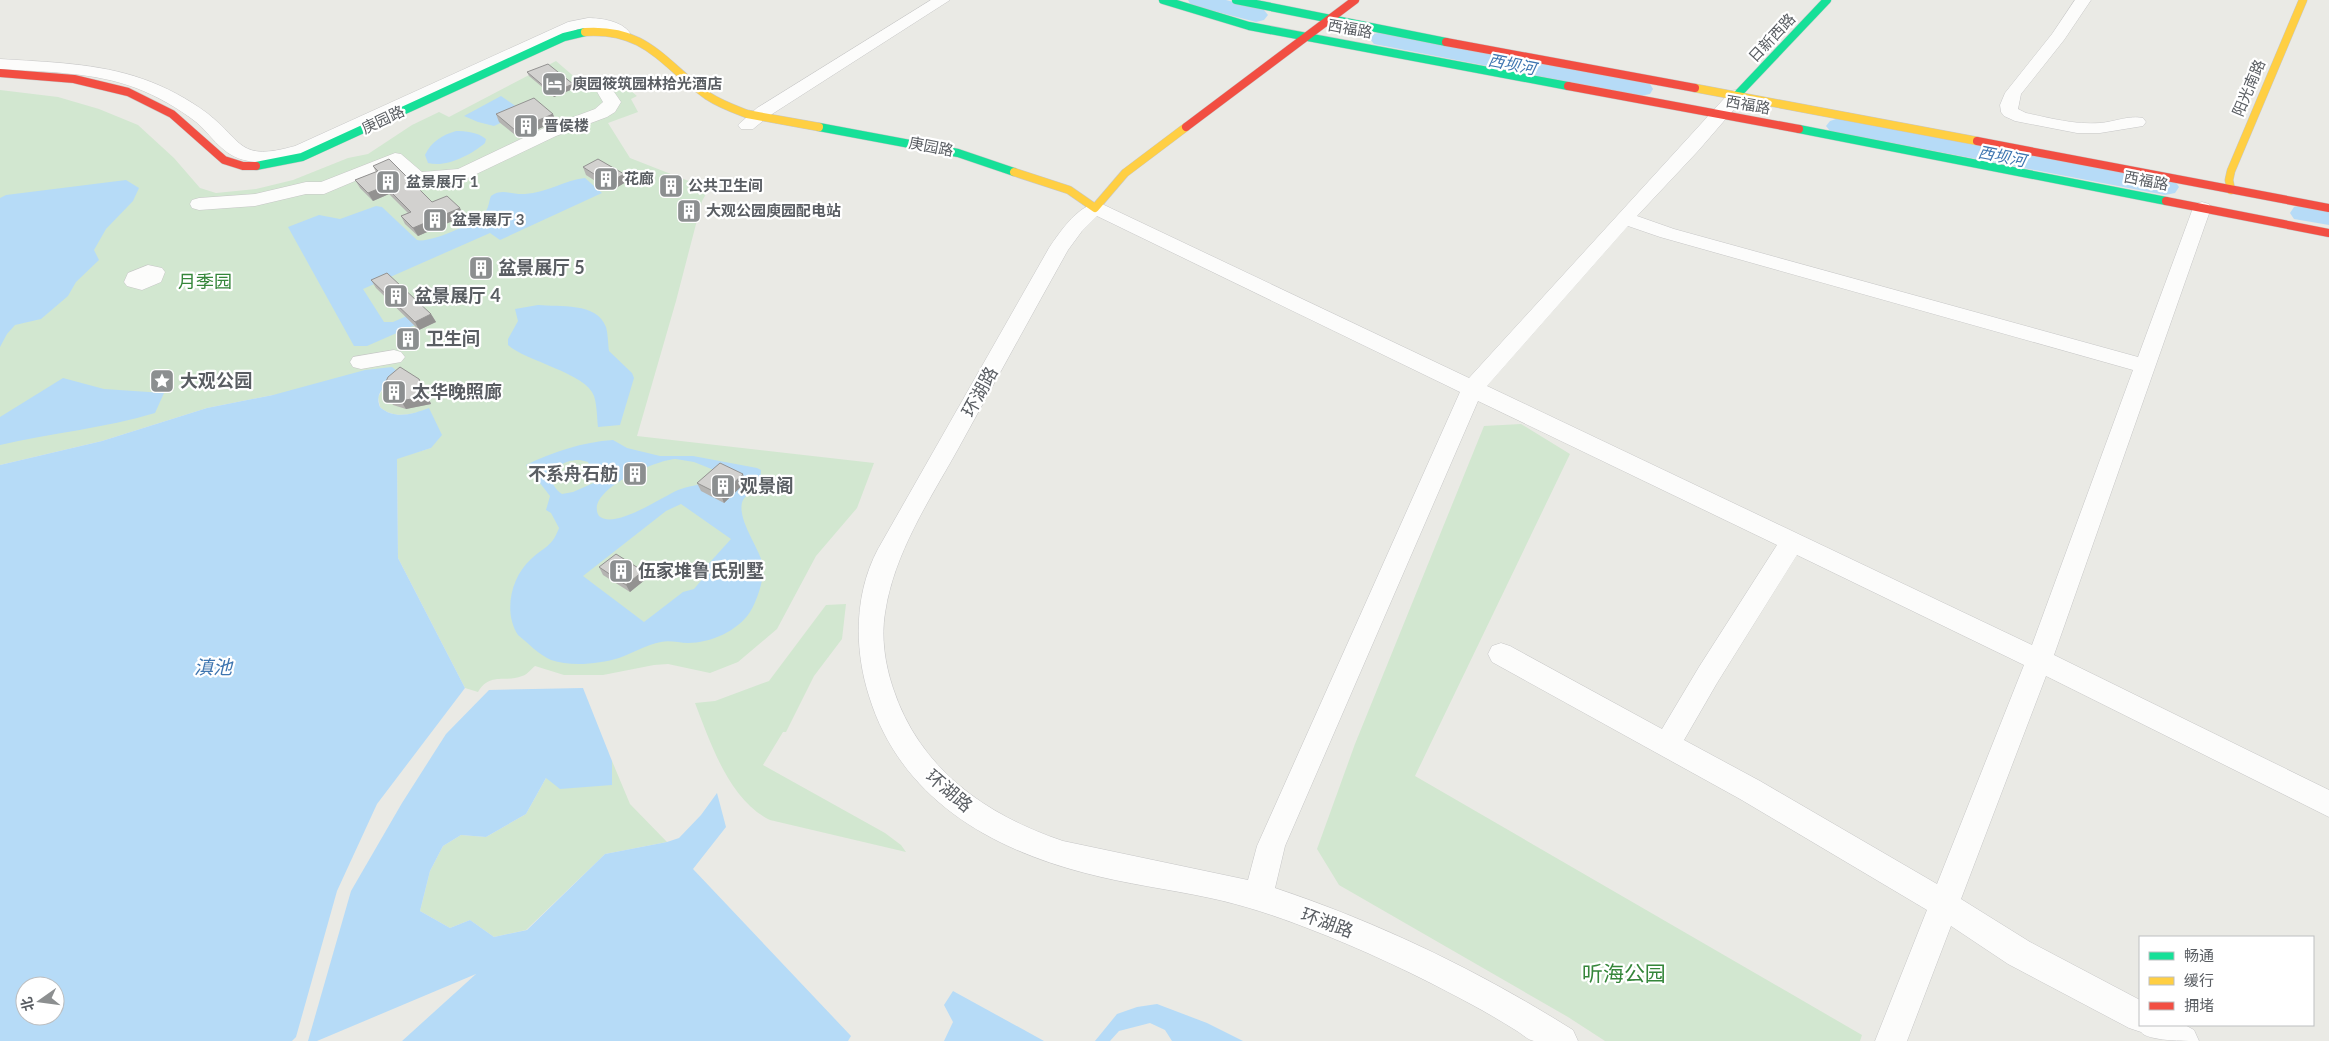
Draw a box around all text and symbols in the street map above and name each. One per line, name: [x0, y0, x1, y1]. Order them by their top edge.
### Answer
street label: 日新西路: [1744, 9, 1798, 65]
street label: 西福路: [1326, 15, 1374, 41]
water label: 西坝河: [1487, 50, 1540, 78]
street label: 阳光南路: [2228, 56, 2268, 119]
hotel icon: 庾园筱筑园林拾光酒店: [541, 71, 567, 97]
place label: 庾园筱筑园林拾光酒店: [572, 74, 722, 92]
street label: 西福路: [1724, 91, 1772, 117]
street label: 庚园路: [358, 101, 407, 137]
building icon: 晋侯楼: [513, 113, 539, 139]
place label: 晋侯楼: [544, 116, 589, 134]
street label: 庚园路: [907, 133, 955, 159]
water label: 西坝河: [1977, 142, 2030, 170]
building icon: 花廊: [593, 166, 619, 192]
street label: 西福路: [2122, 167, 2170, 193]
building icon: 盆景展厅 1: [375, 169, 401, 195]
place label: 花廊: [624, 169, 654, 187]
place label: 盆景展厅 1: [406, 172, 478, 190]
building icon: 公共卫生间: [658, 173, 684, 199]
place label: 公共卫生间: [688, 176, 763, 194]
building icon: 大观公园庾园配电站: [676, 198, 702, 224]
place label: 大观公园庾园配电站: [706, 201, 841, 219]
building icon: 盆景展厅 3: [422, 207, 448, 233]
place label: 盆景展厅 3: [452, 210, 524, 228]
building icon: 盆景展厅 5: [468, 255, 494, 281]
place label: 盆景展厅 5: [498, 256, 585, 278]
park label: 月季园: [178, 270, 232, 292]
building icon: 盆景展厅 4: [383, 283, 409, 309]
place label: 盆景展厅 4: [414, 284, 501, 306]
building icon: 卫生间: [395, 326, 421, 352]
place label: 卫生间: [426, 327, 480, 349]
street label: 环湖路: [956, 363, 1002, 420]
place icon: 大观公园: [149, 368, 175, 394]
place label: 大观公园: [180, 369, 252, 391]
building icon: 太华晚照廊: [381, 379, 407, 405]
place label: 太华晚照廊: [412, 380, 502, 402]
building icon: 不系舟石舫: [622, 461, 648, 487]
place label: 不系舟石舫: [528, 462, 618, 484]
building icon: 观景阁: [710, 473, 736, 499]
place label: 观景阁: [740, 474, 794, 496]
building icon: 伍家堆鲁氏别墅: [608, 558, 634, 584]
place label: 伍家堆鲁氏别墅: [638, 559, 764, 581]
water label: 滇池: [194, 655, 234, 678]
street label: 环湖路: [922, 764, 977, 816]
street label: 环湖路: [1298, 902, 1356, 942]
legend: [2139, 936, 2314, 1026]
text: 畅通: [2184, 946, 2214, 964]
park label: 听海公园: [1582, 960, 1666, 985]
text: 缓行: [2184, 971, 2214, 989]
north arrow: [15, 976, 65, 1026]
text: 北: [17, 995, 37, 1013]
text: 拥堵: [2184, 996, 2214, 1014]

